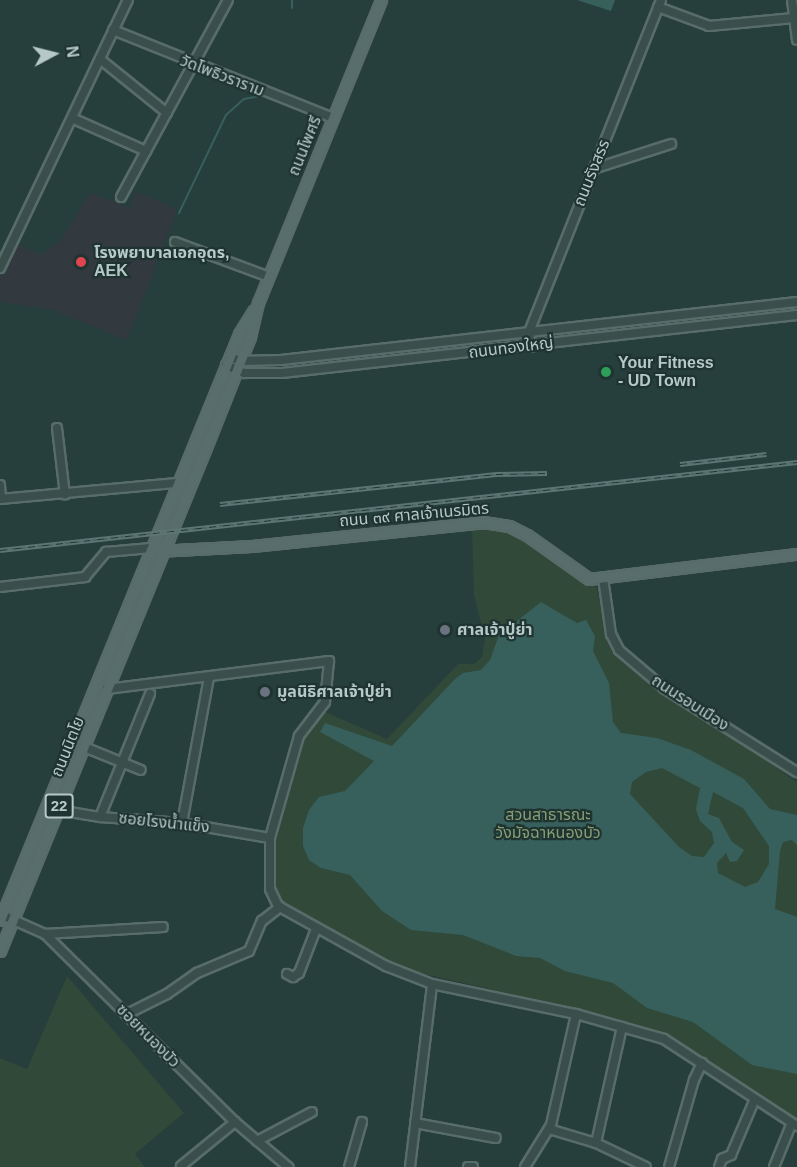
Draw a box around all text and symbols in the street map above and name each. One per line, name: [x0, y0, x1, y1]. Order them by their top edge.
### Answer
north arrow: [24, 24, 84, 84]
text: N: [63, 45, 82, 59]
street label: วัดโพธิวราราม: [177, 51, 267, 101]
street label: ถนนโพศรี: [284, 113, 326, 179]
street label: ถนนรังสรร: [570, 137, 614, 209]
place label: โรงพยาบาลเอกอุดร, AEK: [94, 243, 229, 281]
marker: โรงพยาบาลเอกอุดร, AEK: [72, 253, 90, 271]
street label: ถนนทองใหญ่: [467, 333, 555, 363]
place label: Your Fitness - UD Town: [618, 353, 714, 391]
marker: Your Fitness - UD Town: [599, 365, 613, 379]
street label: ถนน ๓๙ ศาลเจ้าเนรมิตร: [338, 499, 490, 531]
place label: ศาลเจ้าปู่ย่า: [457, 620, 532, 640]
marker: ศาลเจ้าปู่ย่า: [438, 623, 452, 637]
street label: ถนนรอบเมือง: [648, 671, 732, 735]
place label: มูลนิธิศาลเจ้าปู่ย่า: [277, 682, 392, 702]
marker: มูลนิธิศาลเจ้าปู่ย่า: [258, 685, 272, 699]
street label: ถนนนิตโย: [47, 714, 89, 780]
road number: 22: [44, 794, 74, 818]
park label: สวนสาธารณะ วังมัจฉาหนองบัว: [495, 805, 601, 843]
street label: ซอยโรงน้ำแข็ง: [118, 809, 210, 837]
street label: ซอยหนองบัว: [112, 1000, 184, 1072]

